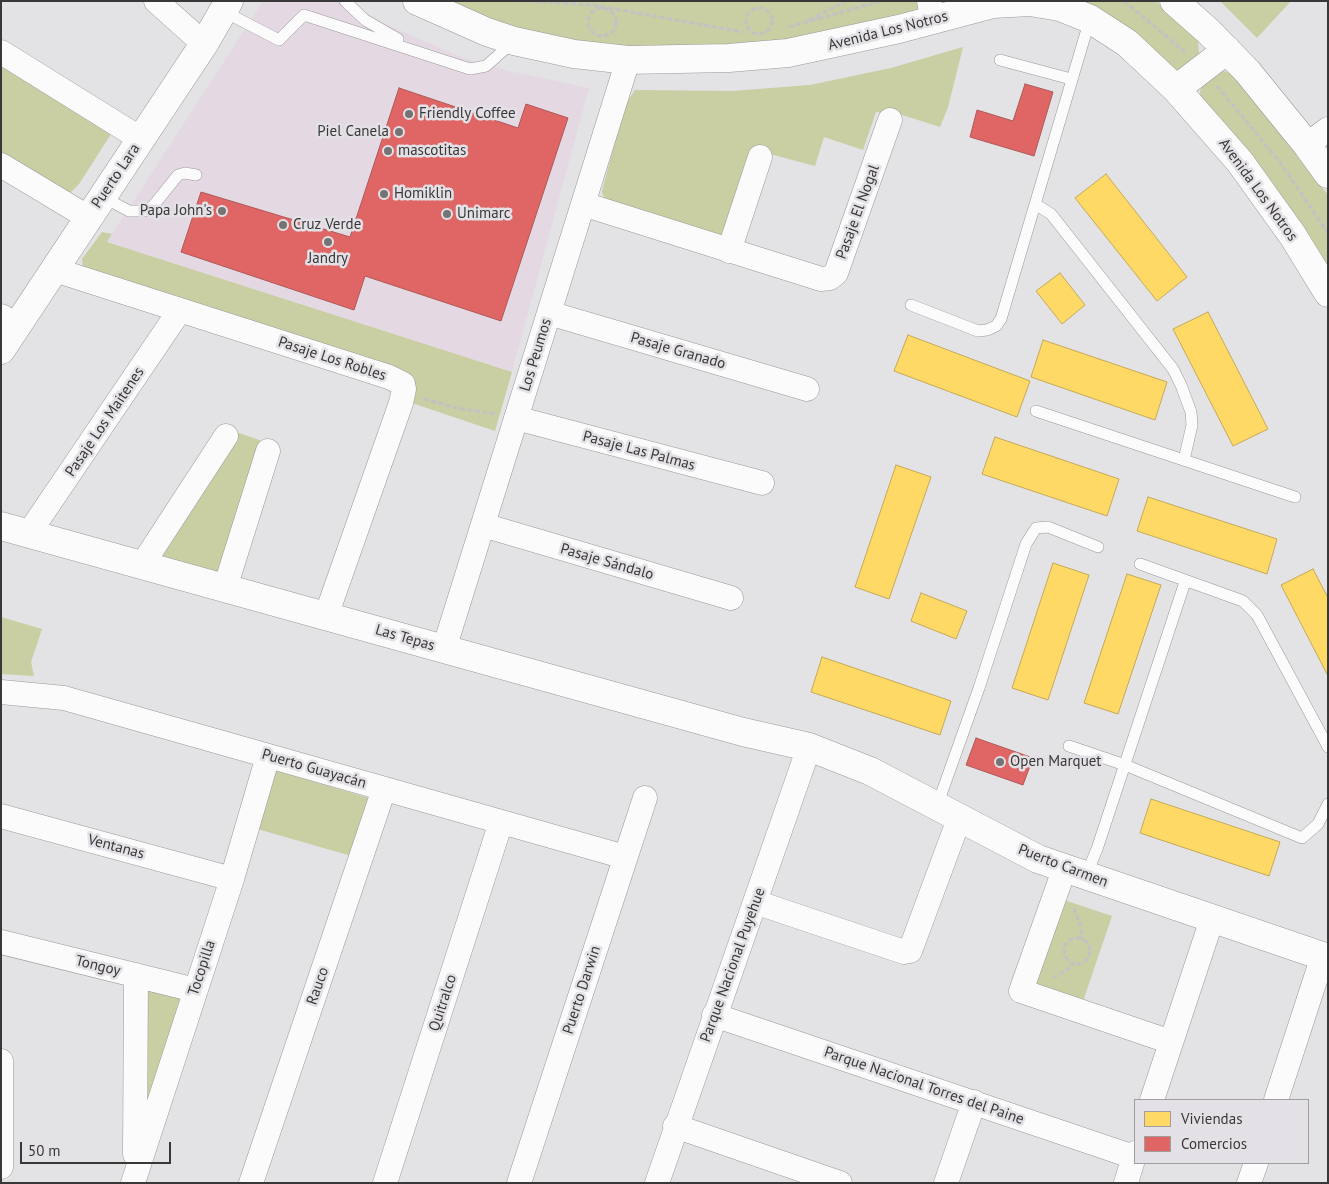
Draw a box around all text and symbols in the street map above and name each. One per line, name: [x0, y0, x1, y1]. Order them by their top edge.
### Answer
street label: Avenida Los Notros: [826, 7, 950, 55]
place label: Friendly Coffee: [419, 105, 516, 123]
marker: Friendly Coffee: [403, 108, 415, 120]
place label: Piel Canela: [317, 123, 389, 141]
marker: Piel Canela: [393, 126, 405, 138]
street label: Avenida Los Notros: [1215, 135, 1301, 245]
street label: Puerto Lara: [88, 140, 144, 212]
place label: mascotitas: [398, 142, 466, 160]
marker: mascotitas: [382, 145, 394, 157]
street label: Pasaje El Nogal: [833, 162, 883, 262]
place label: Homiklin: [394, 185, 452, 203]
marker: Homiklin: [378, 188, 390, 200]
place label: Papa John's: [140, 202, 212, 220]
marker: Papa John's: [216, 205, 228, 217]
place label: Unimarc: [457, 205, 510, 223]
marker: Unimarc: [441, 208, 453, 220]
place label: Cruz Verde: [293, 216, 361, 234]
marker: Cruz Verde: [277, 219, 289, 231]
marker: Jandry: [322, 236, 334, 248]
place label: Jandry: [308, 250, 348, 268]
street label: Los Peumos: [516, 316, 556, 394]
street label: Pasaje Granado: [628, 329, 728, 373]
street label: Pasaje Los Robles: [276, 333, 388, 385]
street label: Pasaje Los Maitenes: [62, 364, 148, 480]
street label: Pasaje Las Palmas: [581, 427, 697, 475]
street label: Pasaje Sándalo: [558, 540, 656, 584]
street label: Las Tepas: [373, 621, 437, 655]
street label: Puerto Guayacán: [260, 746, 368, 792]
place label: Open Marquet: [1010, 753, 1101, 771]
marker: Open Marquet: [994, 756, 1006, 768]
street label: Ventanas: [86, 831, 146, 863]
street label: Puerto Carmen: [1015, 841, 1111, 891]
street label: Parque Nacional Puyehue: [697, 885, 769, 1045]
street label: Tocopilla: [185, 938, 219, 998]
street label: Puerto Darwin: [559, 944, 605, 1036]
street label: Tongoy: [74, 952, 122, 980]
street label: Rauco: [303, 965, 333, 1007]
street label: Quitralco: [425, 972, 461, 1034]
street label: Parque Nacional Torres del Paine: [822, 1043, 1026, 1129]
legend: [1134, 1099, 1309, 1164]
text: Viviendas: [1181, 1109, 1242, 1128]
scale bar: [22, 1132, 174, 1164]
text: Comercios: [1181, 1134, 1247, 1153]
text: 50 m: [28, 1141, 61, 1160]

